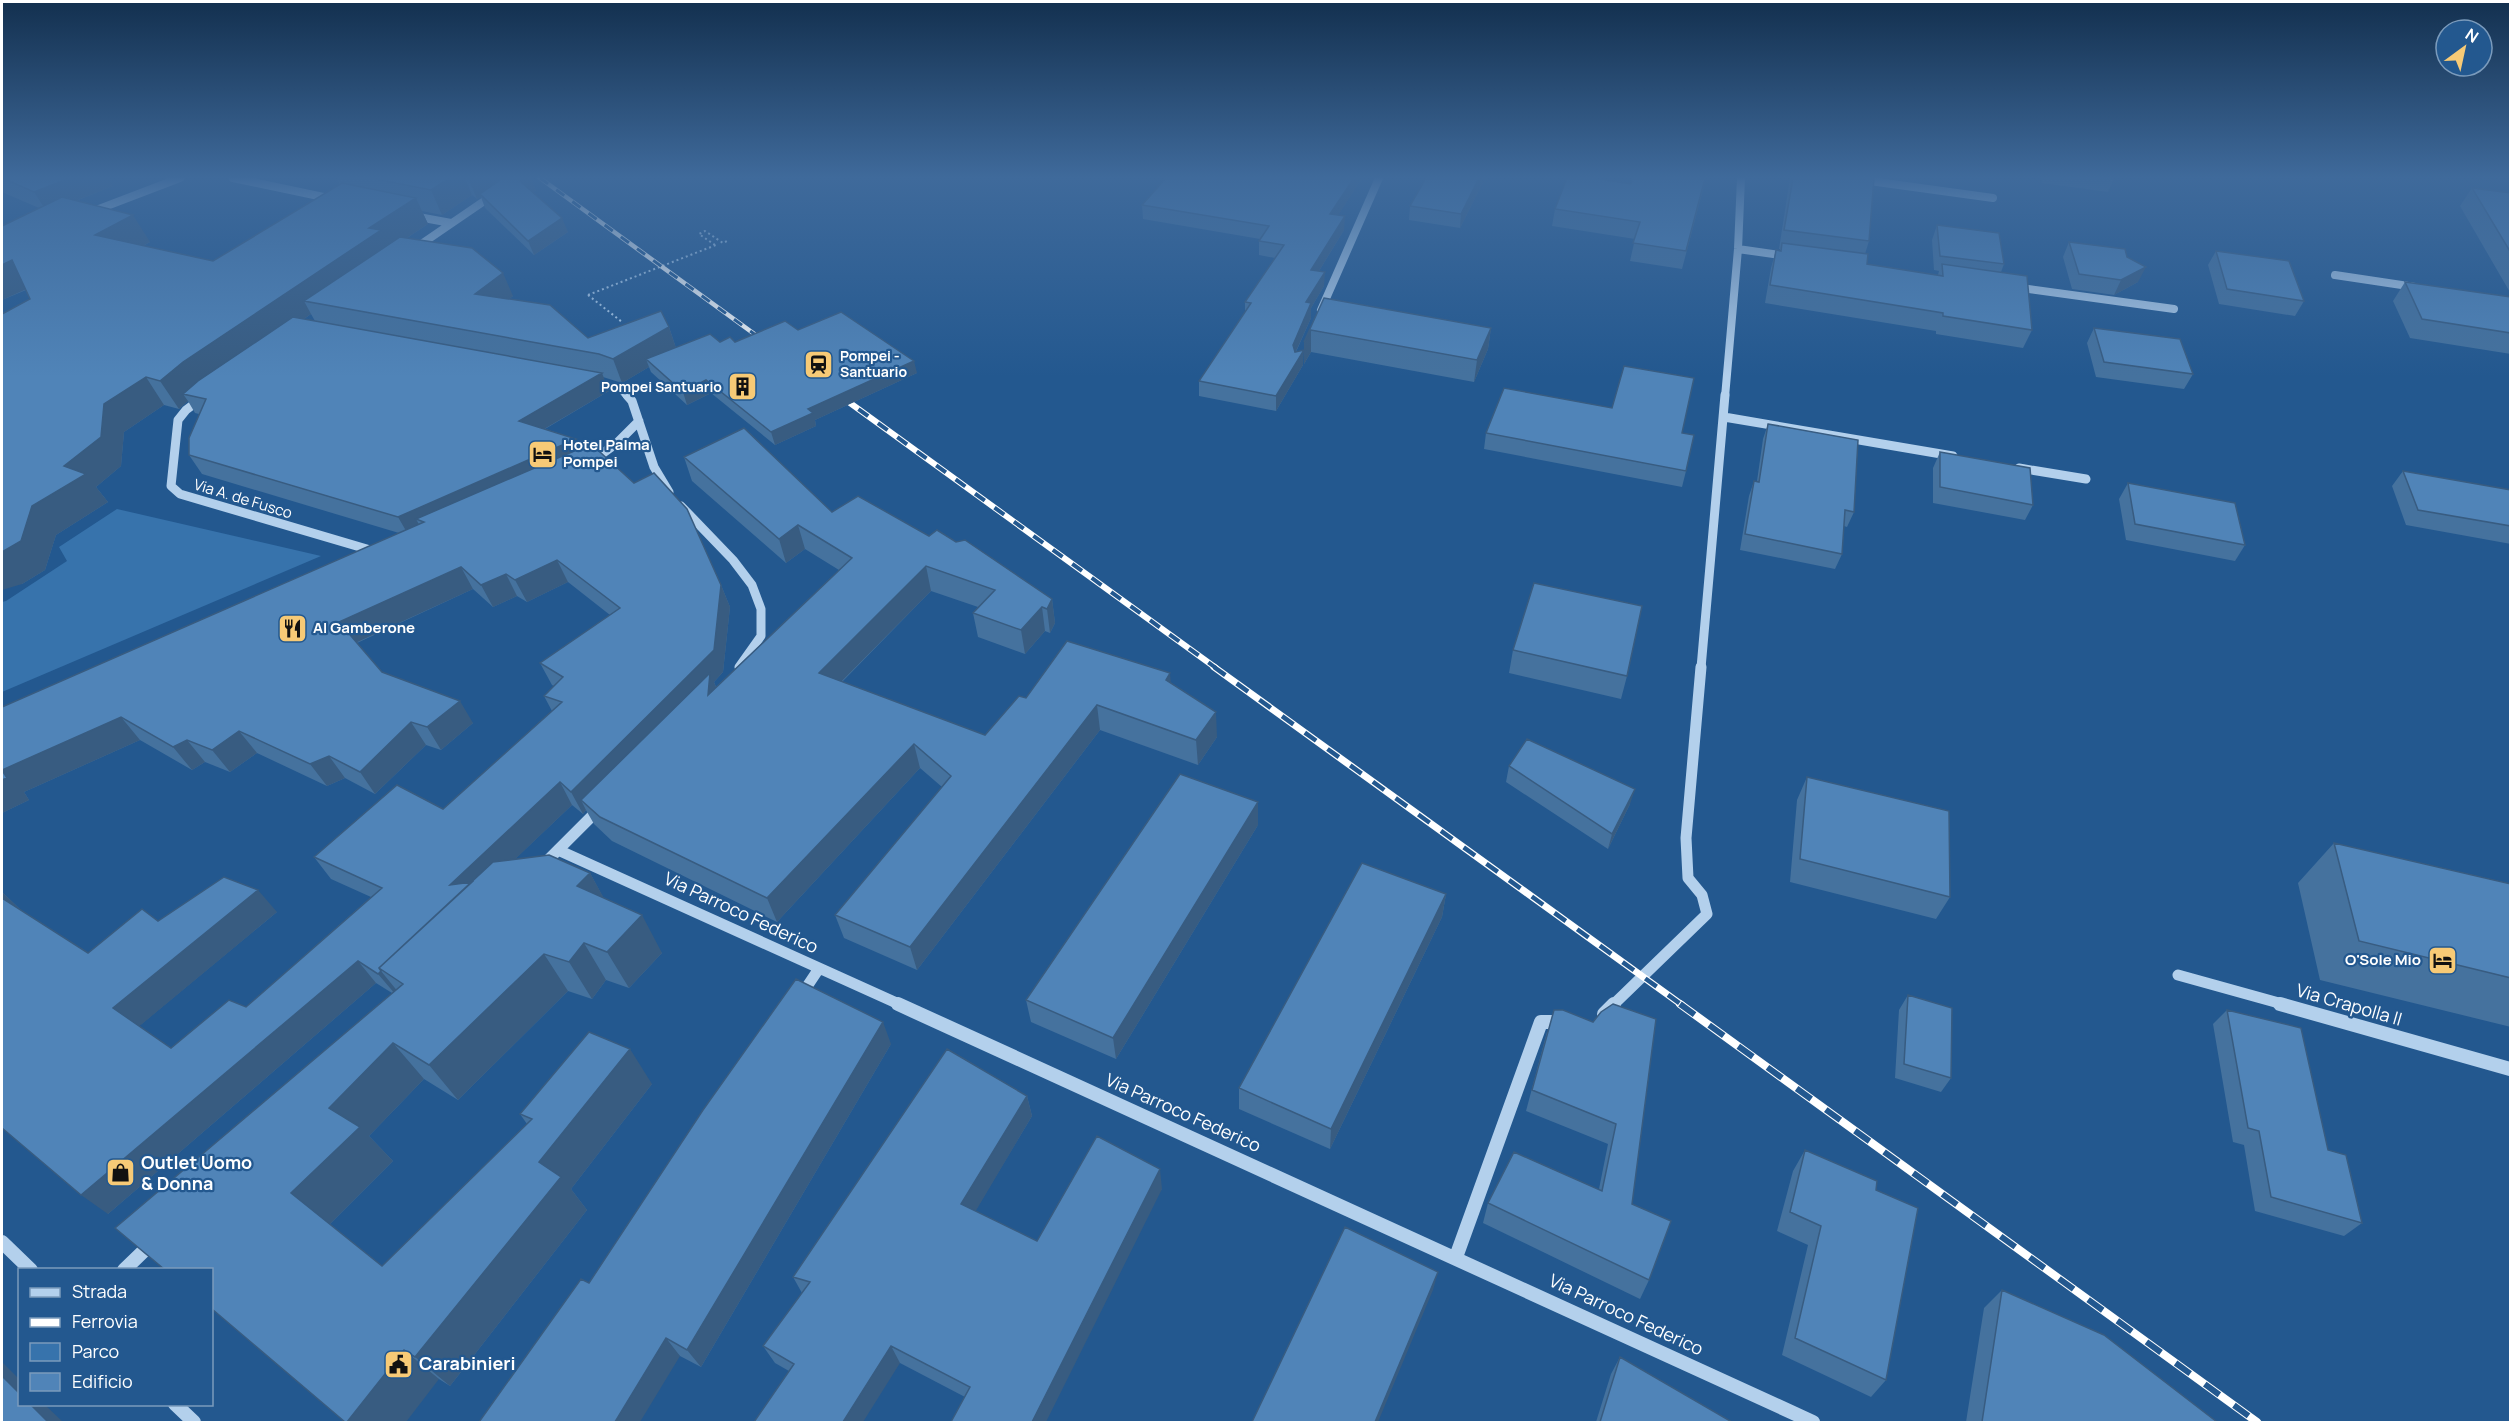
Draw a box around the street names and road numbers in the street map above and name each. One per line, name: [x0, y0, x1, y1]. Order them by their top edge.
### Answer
street label: Via A. de Fusco: [191, 474, 295, 523]
street label: Via Parroco Federico: [660, 866, 822, 958]
street label: Via Crapolla II: [2294, 977, 2405, 1031]
street label: Via Parroco Federico: [1102, 1067, 1265, 1157]
street label: Via Parroco Federico: [1545, 1268, 1707, 1360]

